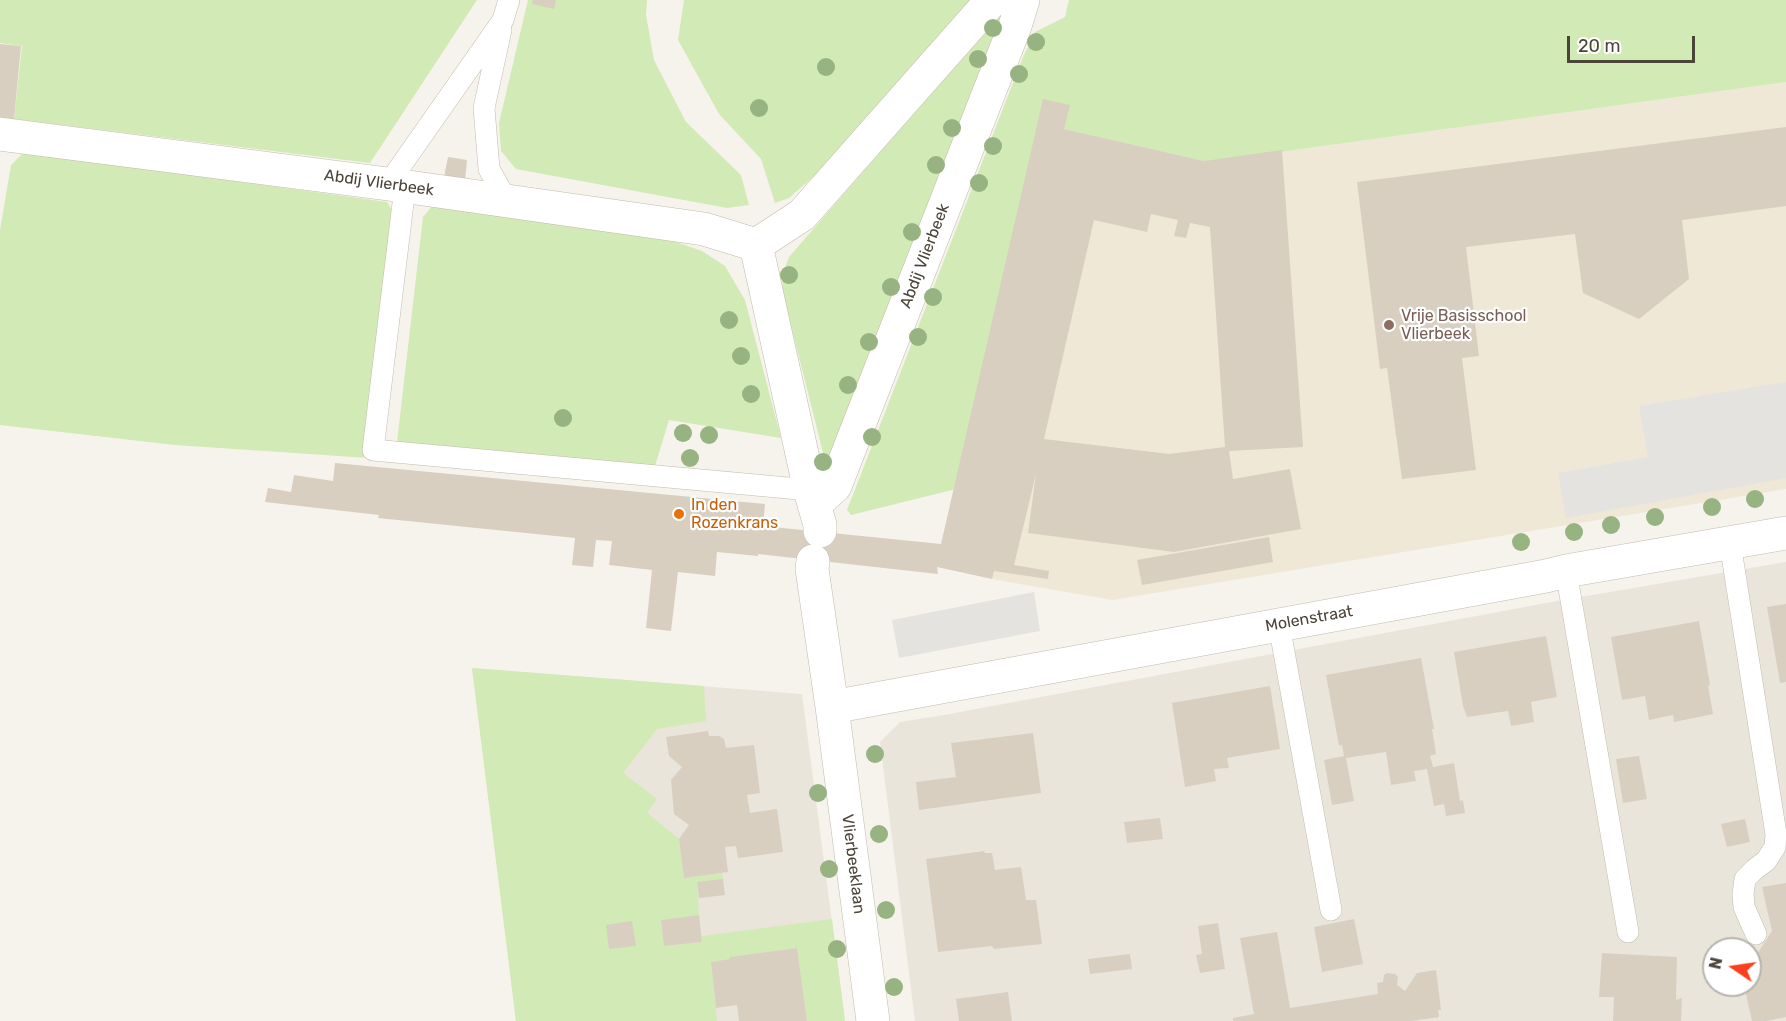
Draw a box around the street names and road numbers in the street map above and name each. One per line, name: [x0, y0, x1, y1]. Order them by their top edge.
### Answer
street label: Abdij Vlierbeek: [323, 166, 435, 200]
street label: Abdij Vlierbeek: [896, 201, 954, 311]
street label: Molenstraat: [1264, 602, 1354, 636]
street label: Vlierbeeklaan: [837, 813, 869, 915]

